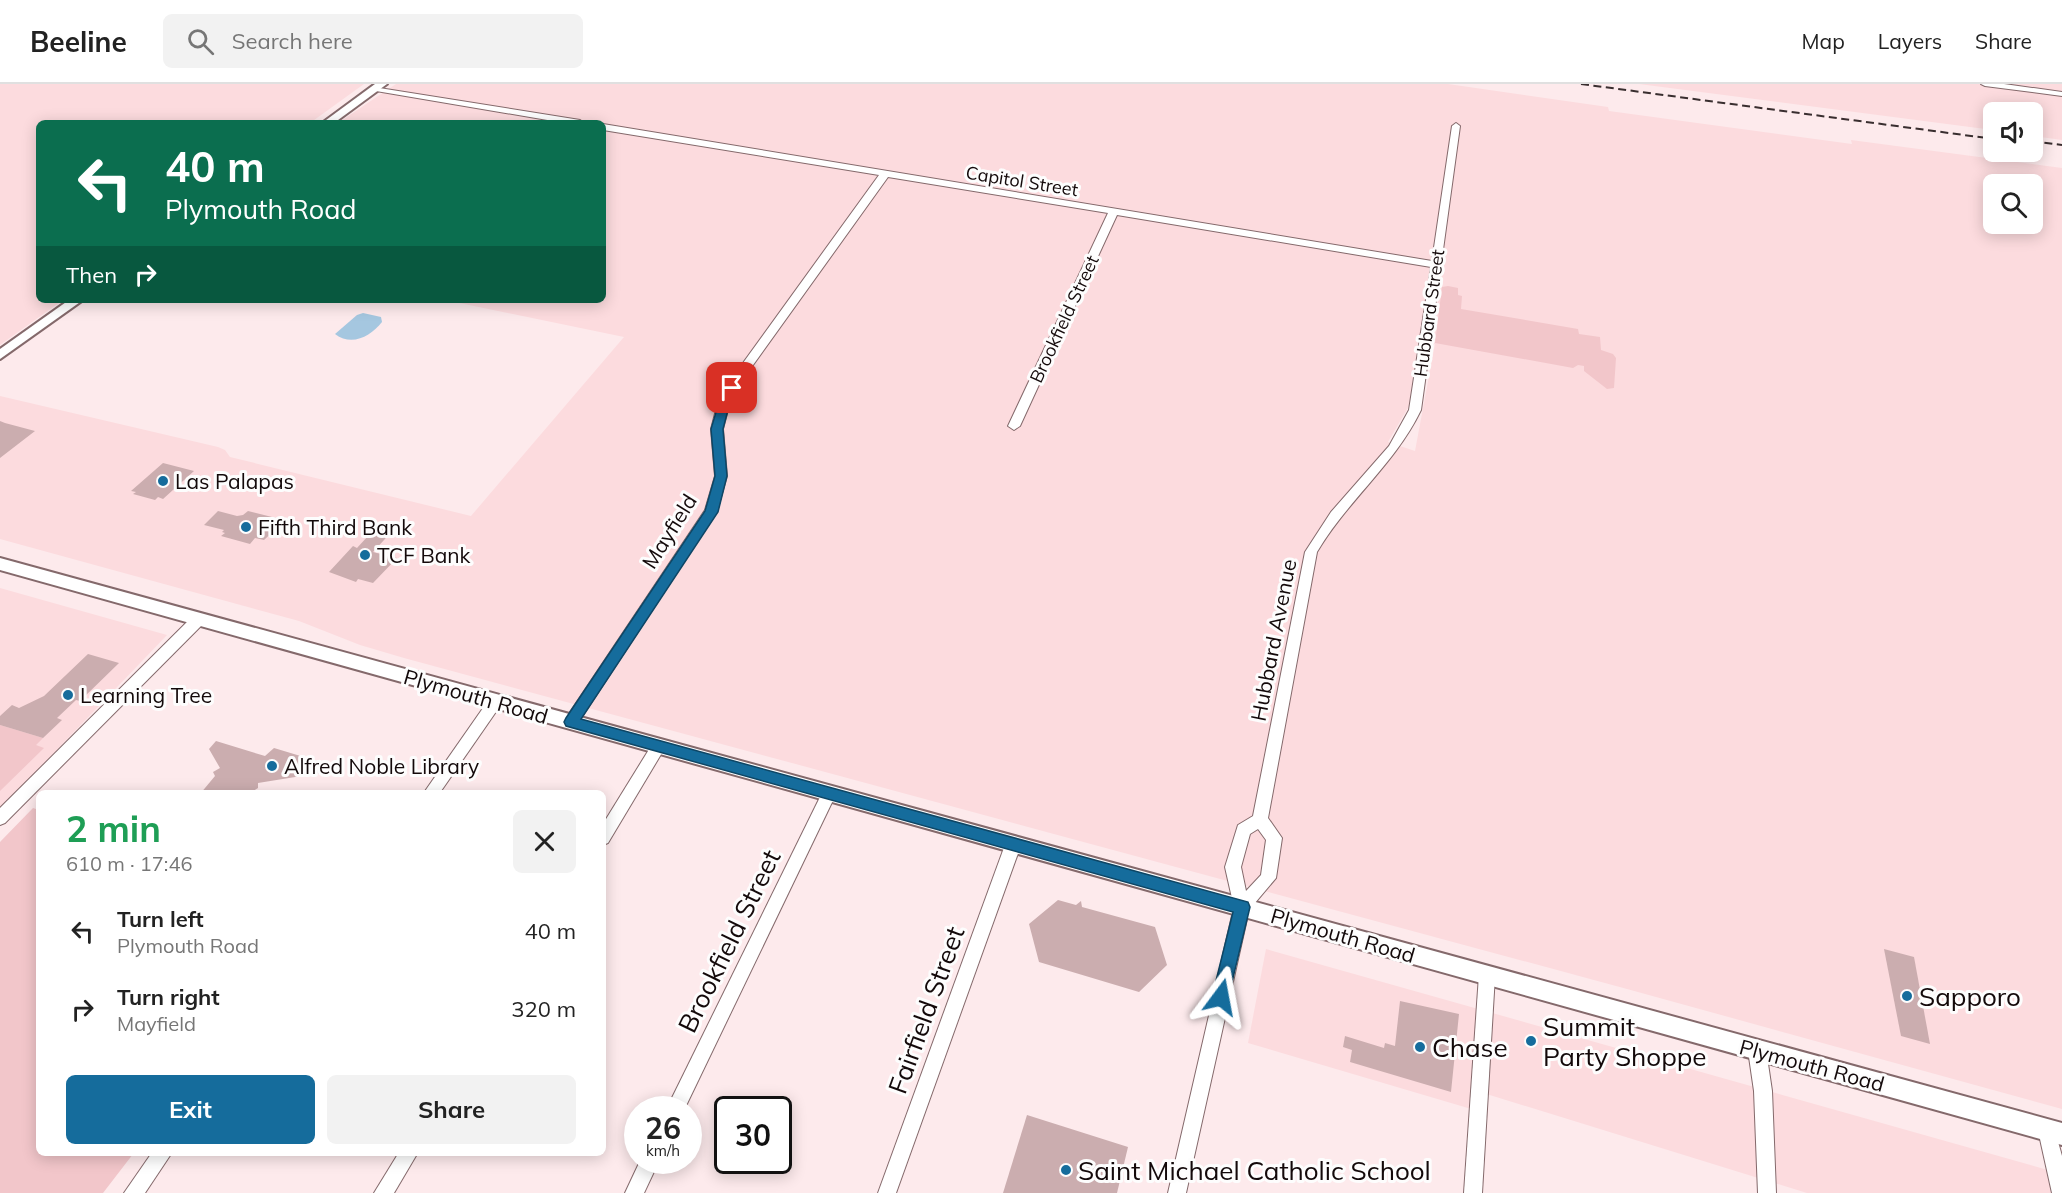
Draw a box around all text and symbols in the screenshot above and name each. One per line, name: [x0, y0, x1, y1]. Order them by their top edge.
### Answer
search box: [163, 14, 583, 68]
text: Beeline: [30, 24, 127, 59]
icon: search: [184, 25, 217, 58]
text: Search here: [232, 27, 353, 55]
text: Map: [1802, 28, 1845, 54]
text: Layers: [1878, 28, 1942, 54]
text: Share: [1975, 28, 2032, 54]
map controls: [1983, 102, 2043, 234]
button: sound: [1983, 102, 2043, 162]
text: 40 m: [165, 140, 265, 193]
icon: left: [66, 144, 144, 222]
street label: Capitol Street: [964, 161, 1080, 201]
button: search: [1983, 174, 2043, 234]
text: Plymouth Road: [165, 192, 357, 226]
street label: Hubbard Street: [1409, 248, 1449, 378]
street label: Brookfield Street: [1024, 252, 1104, 386]
icon: right: [129, 258, 162, 291]
text: Then: [66, 261, 117, 289]
pin: [706, 362, 757, 413]
icon: arrive: [715, 371, 748, 404]
place label: Las Palapas: [175, 468, 294, 494]
marker: Las Palapas: [156, 474, 170, 488]
street label: Mayfield: [636, 489, 702, 573]
place label: Fifth Third Bank: [258, 514, 412, 540]
marker: Fifth Third Bank: [239, 520, 253, 534]
place label: TCF Bank: [377, 542, 471, 568]
marker: TCF Bank: [358, 548, 372, 562]
street label: Hubbard Avenue: [1245, 557, 1301, 723]
street label: Plymouth Road: [401, 663, 551, 729]
place label: Learning Tree: [80, 682, 212, 708]
marker: Learning Tree: [61, 688, 75, 702]
place label: Alfred Noble Library: [284, 753, 479, 779]
marker: Alfred Noble Library: [265, 759, 279, 773]
text: 2 min: [66, 806, 161, 851]
button: close: [513, 810, 576, 873]
street label: Brookfield Street: [670, 844, 788, 1038]
text: 610 m · 17:46: [66, 851, 192, 876]
street label: Plymouth Road: [1268, 902, 1418, 968]
text: Turn left: [117, 905, 204, 933]
icon: left: [66, 915, 99, 948]
text: 40 m: [525, 917, 576, 945]
street label: Fairfield Street: [880, 922, 972, 1098]
text: Plymouth Road: [117, 933, 259, 958]
position arrow: [1189, 965, 1253, 1029]
place label: Sapporo: [1919, 980, 2021, 1013]
text: Turn right: [117, 983, 220, 1011]
marker: Sapporo: [1900, 989, 1914, 1003]
icon: right: [66, 993, 99, 1026]
text: 320 m: [511, 995, 576, 1023]
place label: Summit Party Shoppe: [1543, 1010, 1707, 1073]
text: Mayfield: [117, 1011, 196, 1036]
place label: Chase: [1432, 1031, 1508, 1064]
street label: Plymouth Road: [1737, 1033, 1887, 1097]
marker: Summit Party Shoppe: [1524, 1034, 1538, 1048]
marker: Chase: [1413, 1040, 1427, 1054]
button: Exit: [66, 1075, 315, 1144]
button: Share: [327, 1075, 576, 1144]
speed limit sign: 30: [714, 1096, 792, 1174]
text: 26: [645, 1109, 681, 1147]
text: km/h: [646, 1141, 680, 1160]
place label: Saint Michael Catholic School: [1078, 1154, 1431, 1187]
marker: Saint Michael Catholic School: [1059, 1163, 1073, 1177]

